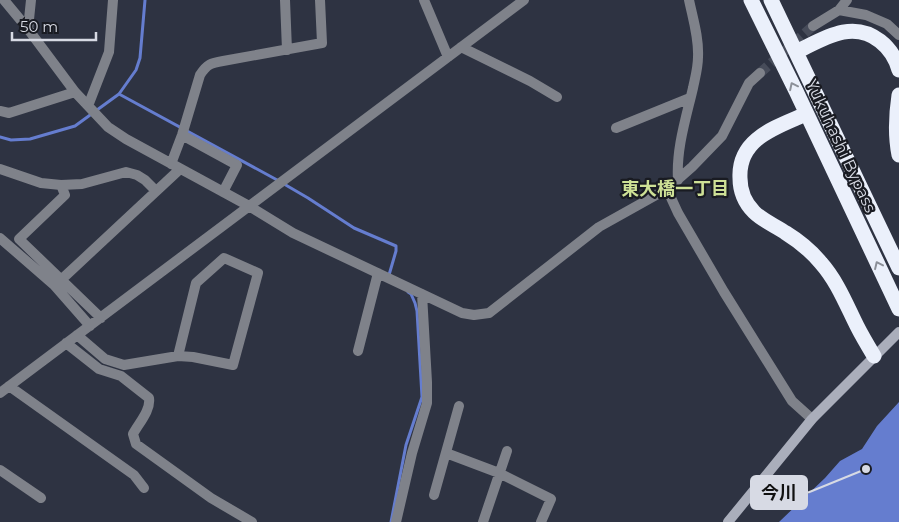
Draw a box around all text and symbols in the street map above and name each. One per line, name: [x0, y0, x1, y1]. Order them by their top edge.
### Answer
scale bar: [12, 10, 96, 42]
text: 50 m: [20, 17, 58, 36]
street label: Yukuhashi Bypass: [802, 77, 880, 216]
one-way arrow: [789, 82, 800, 91]
district label: 東大橋一丁目: [621, 178, 729, 200]
one-way arrow: [874, 261, 884, 270]
callout: 今川: [751, 476, 807, 509]
text: 今川: [761, 482, 797, 504]

